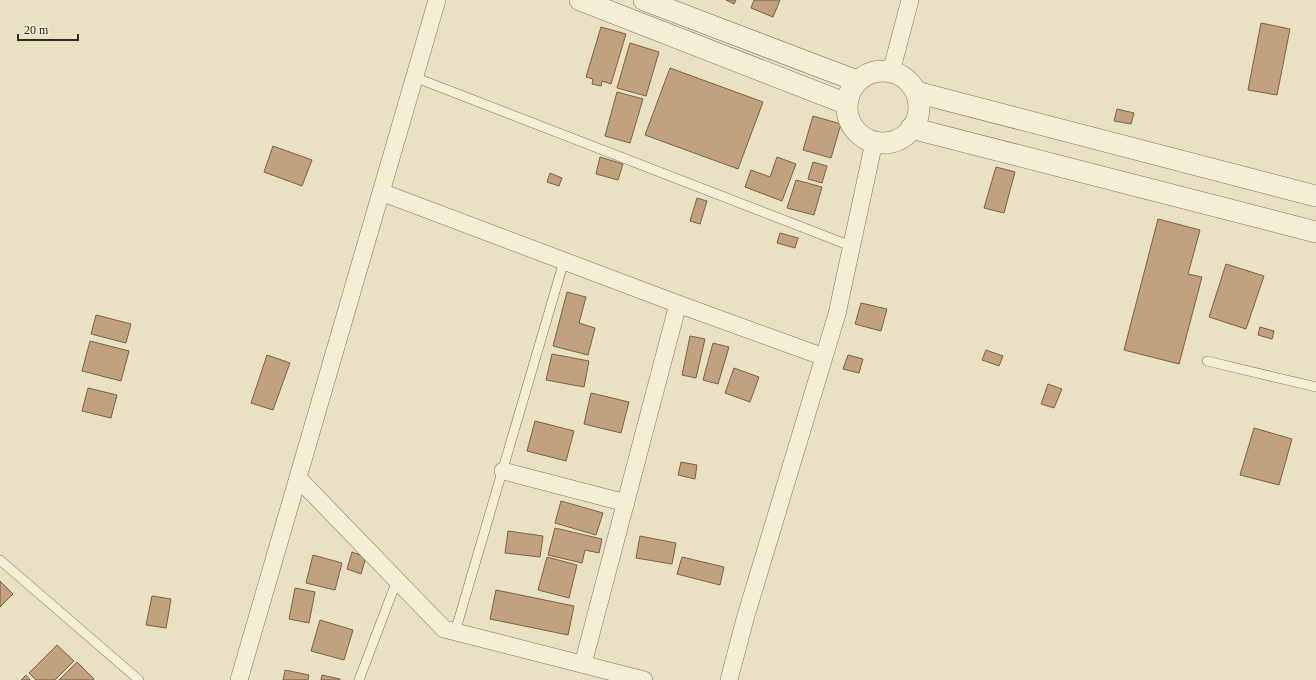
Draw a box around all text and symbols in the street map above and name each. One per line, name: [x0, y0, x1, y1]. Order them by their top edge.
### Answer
scale bar: [18, 16, 78, 42]
text: 20 m: [24, 23, 49, 37]

